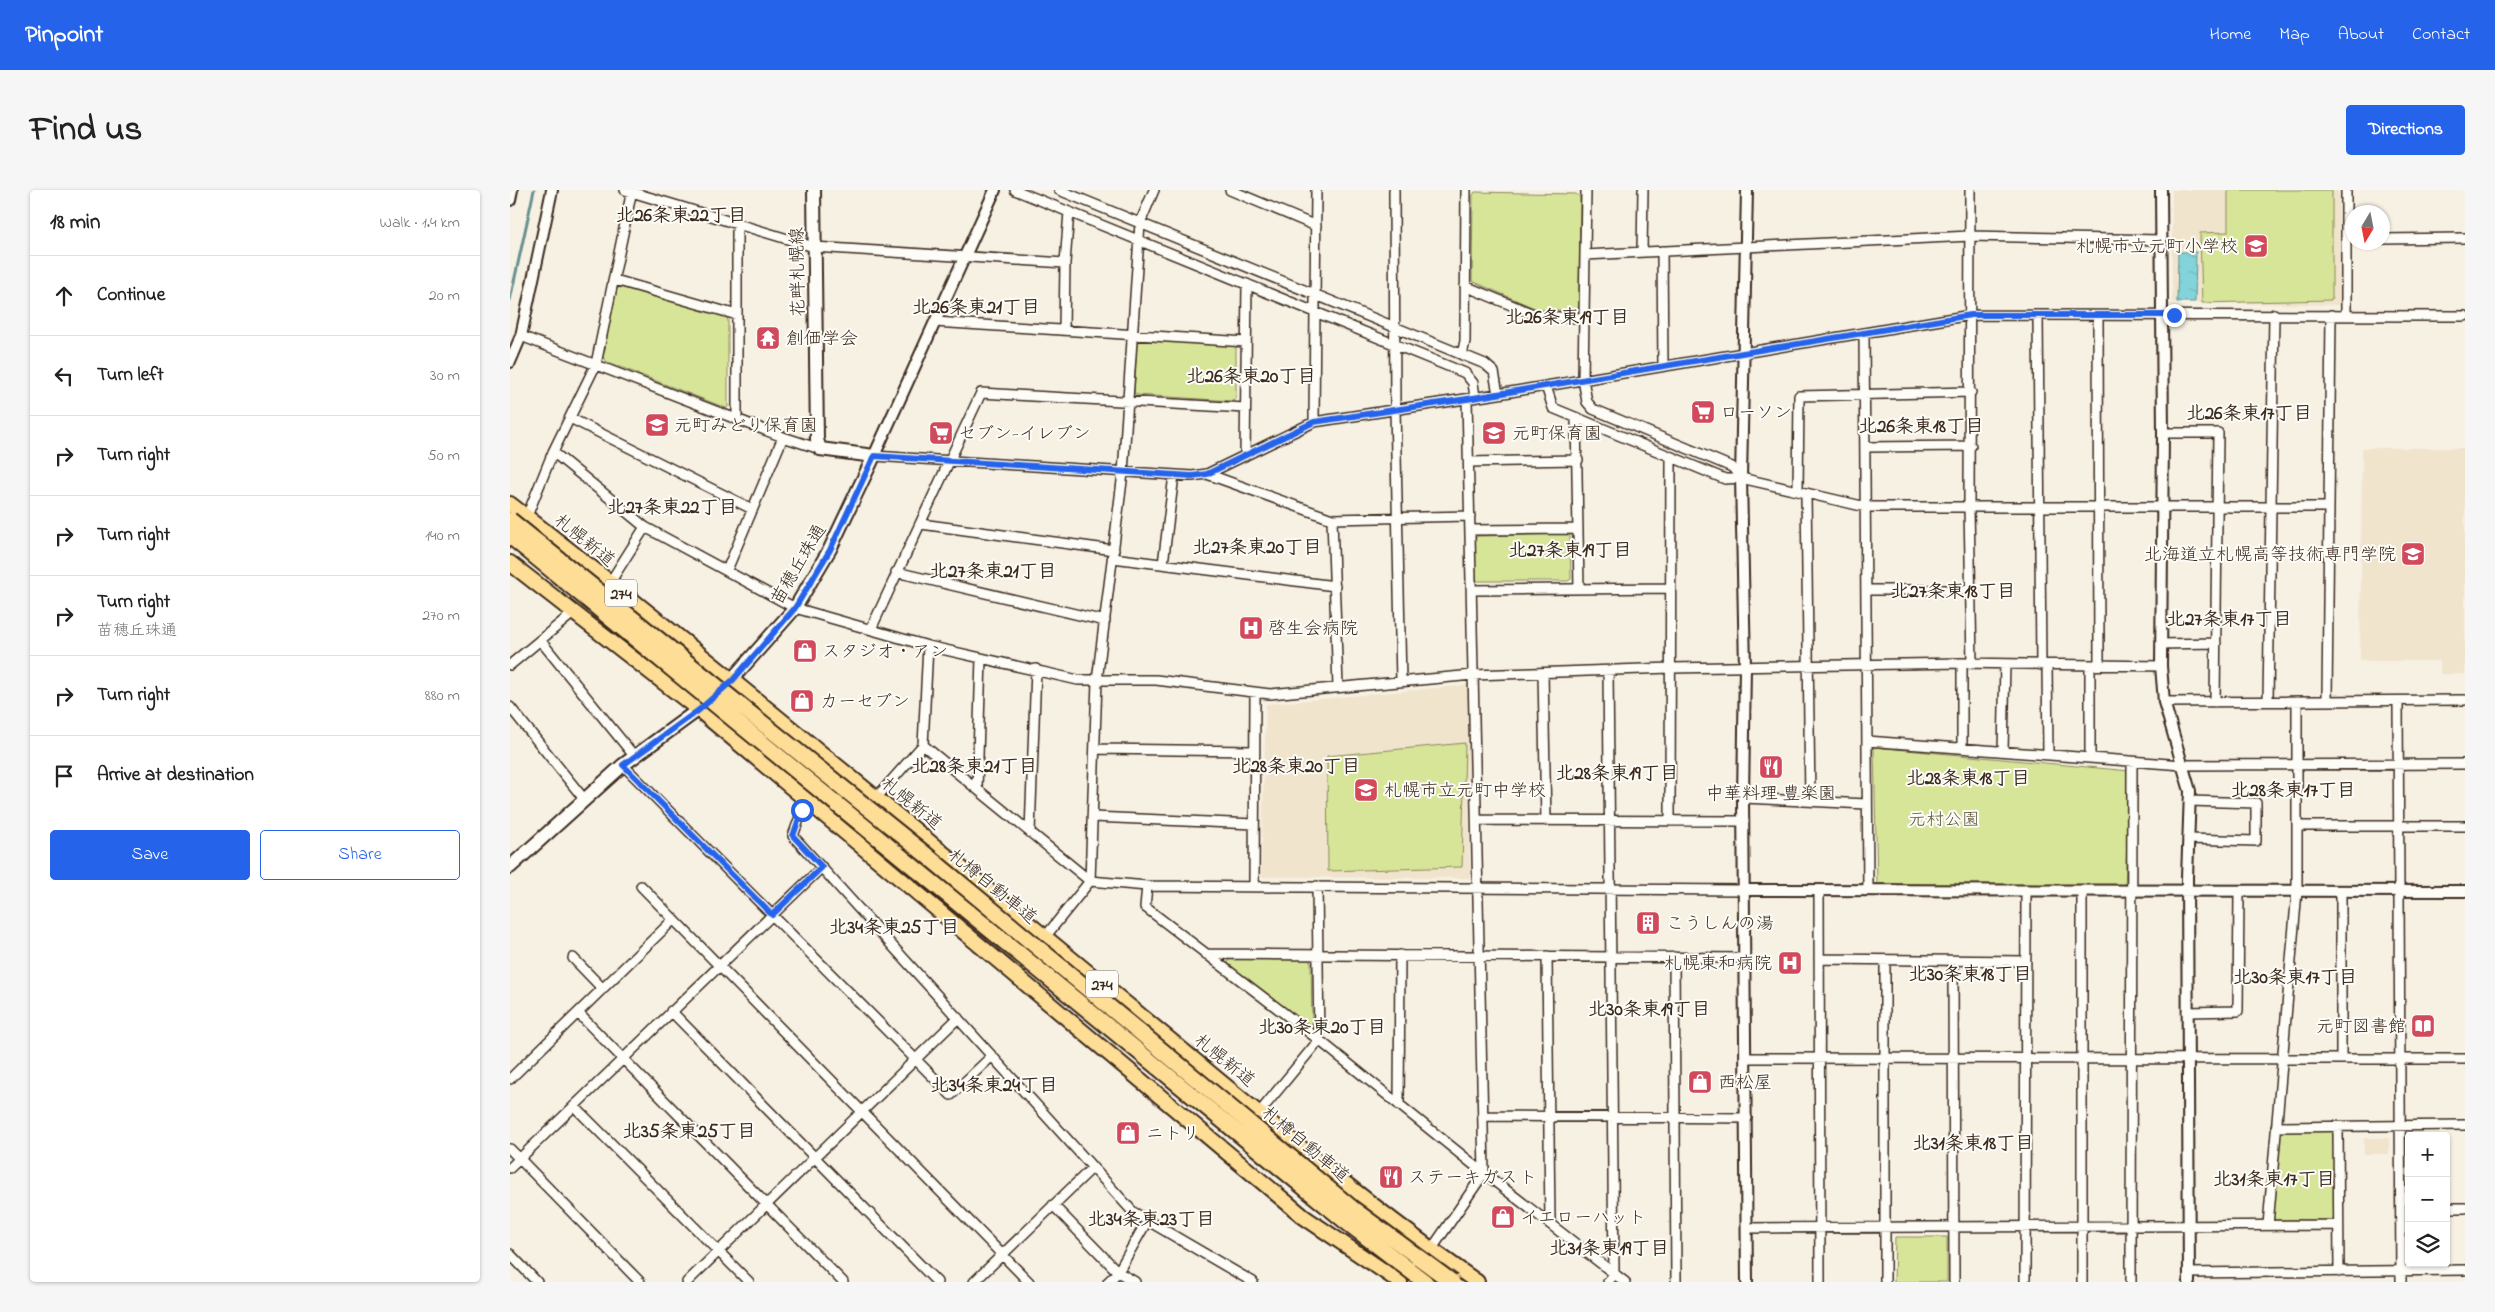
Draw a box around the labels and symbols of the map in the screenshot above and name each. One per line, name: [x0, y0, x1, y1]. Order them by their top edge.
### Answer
district label: 北26条東22丁目: [615, 203, 747, 230]
north arrow: [2345, 205, 2390, 250]
street label: 花畔札幌線: [785, 227, 813, 317]
school or university icon: 札幌市立元町小学校: [2243, 233, 2269, 259]
place label: 札幌市立元町小学校: [2076, 235, 2238, 261]
district label: 北26条東21丁目: [912, 295, 1040, 322]
route end: [2163, 304, 2186, 327]
district label: 北26条東19丁目: [1505, 305, 1629, 332]
temple icon: 創価学会: [755, 325, 781, 351]
place label: 創価学会: [786, 327, 858, 353]
district label: 北26条東20丁目: [1186, 364, 1316, 391]
supermarket icon: ローソン: [1690, 399, 1716, 425]
place label: ローソン: [1720, 401, 1792, 427]
district label: 北26条東17丁目: [2186, 401, 2312, 428]
school or university icon: 元町みどり保育園: [644, 412, 670, 438]
place label: 元町みどり保育園: [674, 414, 818, 440]
district label: 北26条東18丁目: [1858, 414, 1984, 441]
supermarket icon: セブン-イレブン: [928, 420, 954, 446]
school or university icon: 元町保育園: [1481, 420, 1507, 446]
place label: セブン-イレブン: [958, 422, 1091, 448]
place label: 元町保育園: [1512, 422, 1602, 448]
district label: 北27条東22丁目: [606, 495, 738, 522]
street label: 札幌新道: [548, 509, 620, 574]
street label: 苗穂丘珠通: [765, 520, 834, 610]
district label: 北27条東20丁目: [1192, 535, 1322, 562]
district label: 北27条東19丁目: [1508, 538, 1632, 565]
school or university icon: 北海道立札幌高等技術専門学院: [2400, 541, 2426, 567]
place label: 北海道立札幌高等技術専門学院: [2144, 543, 2396, 569]
district label: 北27条東21丁目: [929, 559, 1057, 586]
road number: 274: [605, 579, 637, 606]
district label: 北27条東18丁目: [1890, 579, 2016, 606]
district label: 北27条東17丁目: [2166, 607, 2292, 634]
hospital icon: 啓生会病院: [1238, 615, 1264, 641]
place label: 啓生会病院: [1268, 617, 1358, 643]
shop icon: スタジオ・アン: [792, 638, 818, 664]
place label: スタジオ・アン: [822, 640, 948, 666]
shop icon: カーセブン: [789, 688, 815, 714]
place label: カーセブン: [820, 690, 910, 716]
district label: 北28条東21丁目: [910, 754, 1038, 781]
district label: 北28条東20丁目: [1231, 754, 1361, 781]
restaurant icon: 中華料理 豊楽園: [1758, 754, 1784, 780]
district label: 北28条東19丁目: [1555, 761, 1679, 788]
district label: 北28条東18丁目: [1906, 766, 2030, 793]
street label: 札幌新道: [875, 772, 947, 837]
school or university icon: 札幌市立元町中学校: [1353, 777, 1379, 803]
district label: 北28条東17丁目: [2230, 778, 2356, 805]
place label: 札幌市立元町中学校: [1384, 779, 1546, 805]
place label: 中華料理 豊楽園: [1706, 782, 1836, 808]
route start: [791, 799, 814, 822]
park label: 元村公園: [1908, 808, 1980, 834]
street label: 札樽自動車道: [942, 843, 1042, 932]
building icon: こうしんの湯: [1635, 910, 1661, 936]
place label: こうしんの湯: [1666, 912, 1774, 938]
district label: 北34条東25丁目: [829, 915, 960, 942]
hospital icon: 札幌東和病院: [1777, 950, 1803, 976]
place label: 札幌東和病院: [1664, 952, 1772, 978]
district label: 北30条東18丁目: [1908, 962, 2032, 989]
district label: 北30条東17丁目: [2233, 965, 2357, 992]
road number: 274: [1086, 971, 1118, 998]
district label: 北30条東19丁目: [1588, 997, 1710, 1024]
library icon: 元町図書館: [2410, 1013, 2436, 1039]
district label: 北30条東20丁目: [1258, 1015, 1386, 1042]
place label: 元町図書館: [2316, 1015, 2406, 1041]
street label: 札幌新道: [1188, 1029, 1260, 1094]
shop icon: 西松屋: [1687, 1069, 1713, 1095]
place label: 西松屋: [1718, 1071, 1772, 1097]
district label: 北34条東24丁目: [930, 1073, 1058, 1100]
street label: 札樽自動車道: [1255, 1101, 1354, 1190]
district label: 北35条東25丁目: [622, 1119, 756, 1146]
shop icon: ニトリ: [1115, 1120, 1141, 1146]
place label: ニトリ: [1146, 1122, 1200, 1148]
district label: 北31条東18丁目: [1912, 1131, 2034, 1158]
restaurant icon: ステーキガスト: [1378, 1164, 1404, 1190]
place label: ステーキガスト: [1408, 1166, 1537, 1192]
district label: 北31条東17丁目: [2213, 1167, 2335, 1194]
shop icon: イエローハット: [1490, 1204, 1516, 1230]
place label: イエローハット: [1520, 1206, 1646, 1232]
district label: 北34条東23丁目: [1087, 1207, 1215, 1234]
district label: 北31条東19丁目: [1549, 1236, 1669, 1263]

